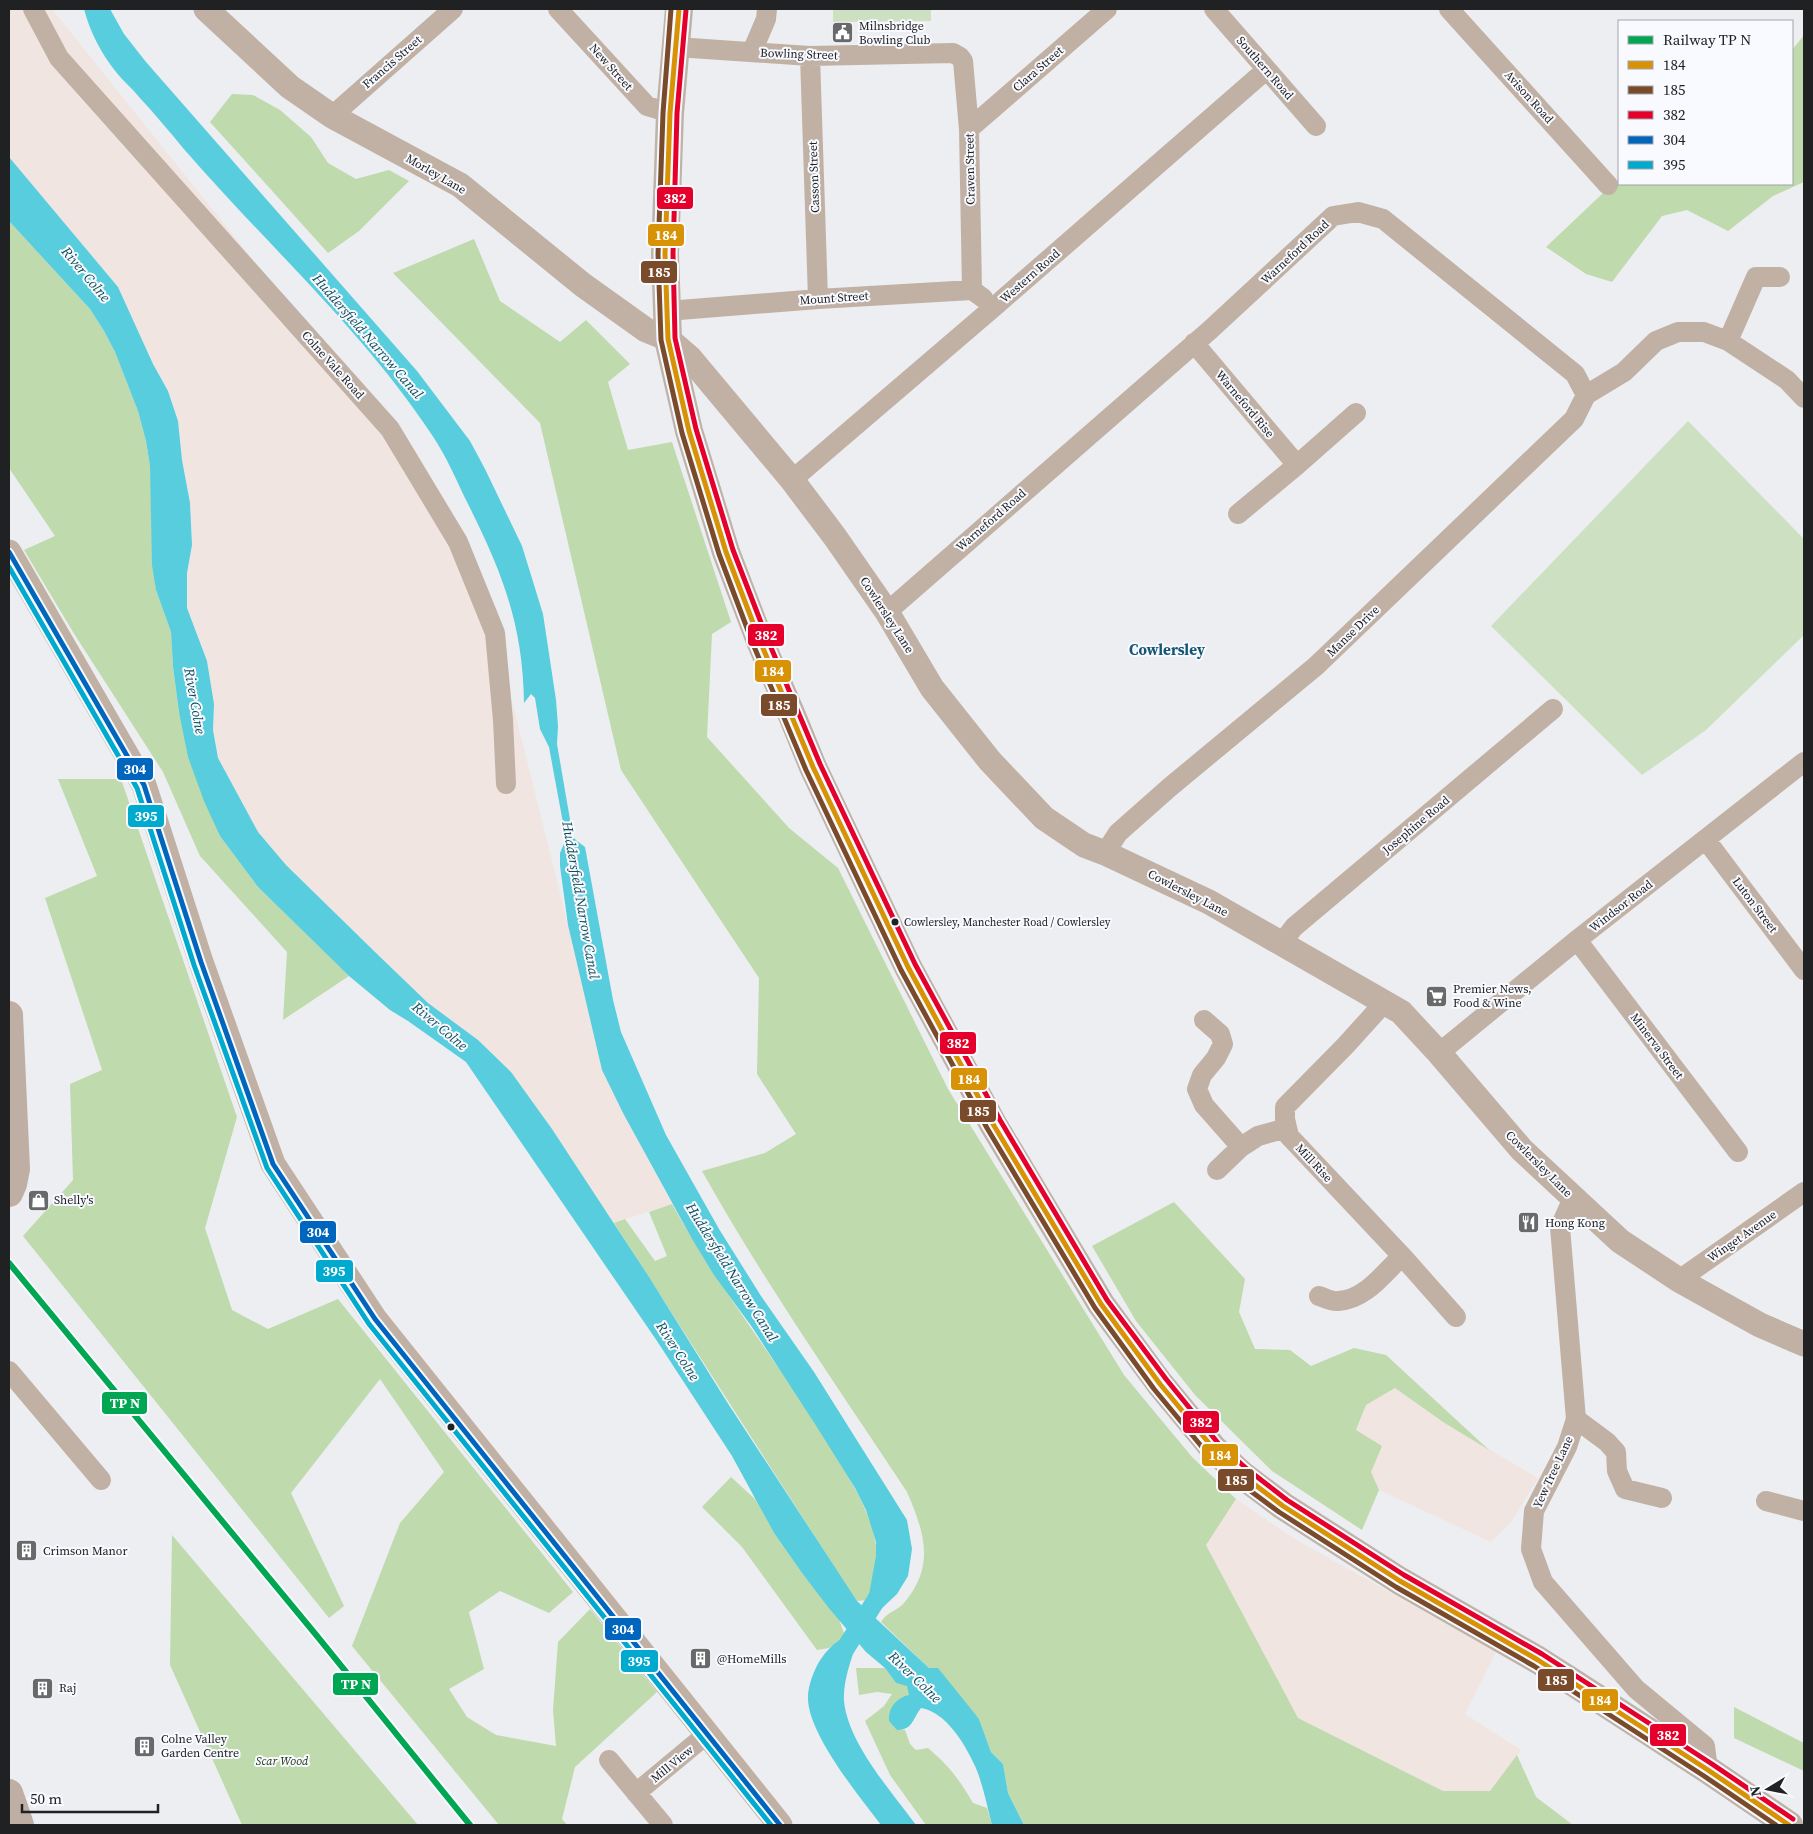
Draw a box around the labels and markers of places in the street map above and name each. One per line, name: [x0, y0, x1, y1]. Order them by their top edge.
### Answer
place label: Milnsbridge Bowling Club: [859, 18, 931, 48]
public building icon: Milnsbridge Bowling Club: [831, 21, 855, 45]
place label: Cowlersley, Manchester Road / Cowlersley: [904, 915, 1111, 930]
marker: Cowlersley, Manchester Road / Cowlersley: [890, 917, 900, 927]
place label: Premier News, Food & Wine: [1453, 981, 1532, 1011]
supermarket icon: Premier News, Food & Wine: [1425, 984, 1449, 1008]
shop icon: Shelly's: [26, 1188, 50, 1212]
place label: Shelly's: [54, 1192, 93, 1208]
restaurant icon: Hong Kong: [1517, 1211, 1541, 1235]
place label: Hong Kong: [1545, 1215, 1605, 1231]
unlabelled marker: [446, 1422, 456, 1432]
building icon: Crimson Manor: [15, 1539, 39, 1563]
place label: Crimson Manor: [43, 1543, 127, 1559]
building icon: @HomeMills: [689, 1647, 713, 1671]
place label: @HomeMills: [717, 1651, 787, 1667]
building icon: Raj: [31, 1676, 55, 1700]
place label: Raj: [59, 1680, 76, 1696]
place label: Colne Valley Garden Centre: [161, 1731, 239, 1761]
building icon: Colne Valley Garden Centre: [133, 1734, 157, 1758]

